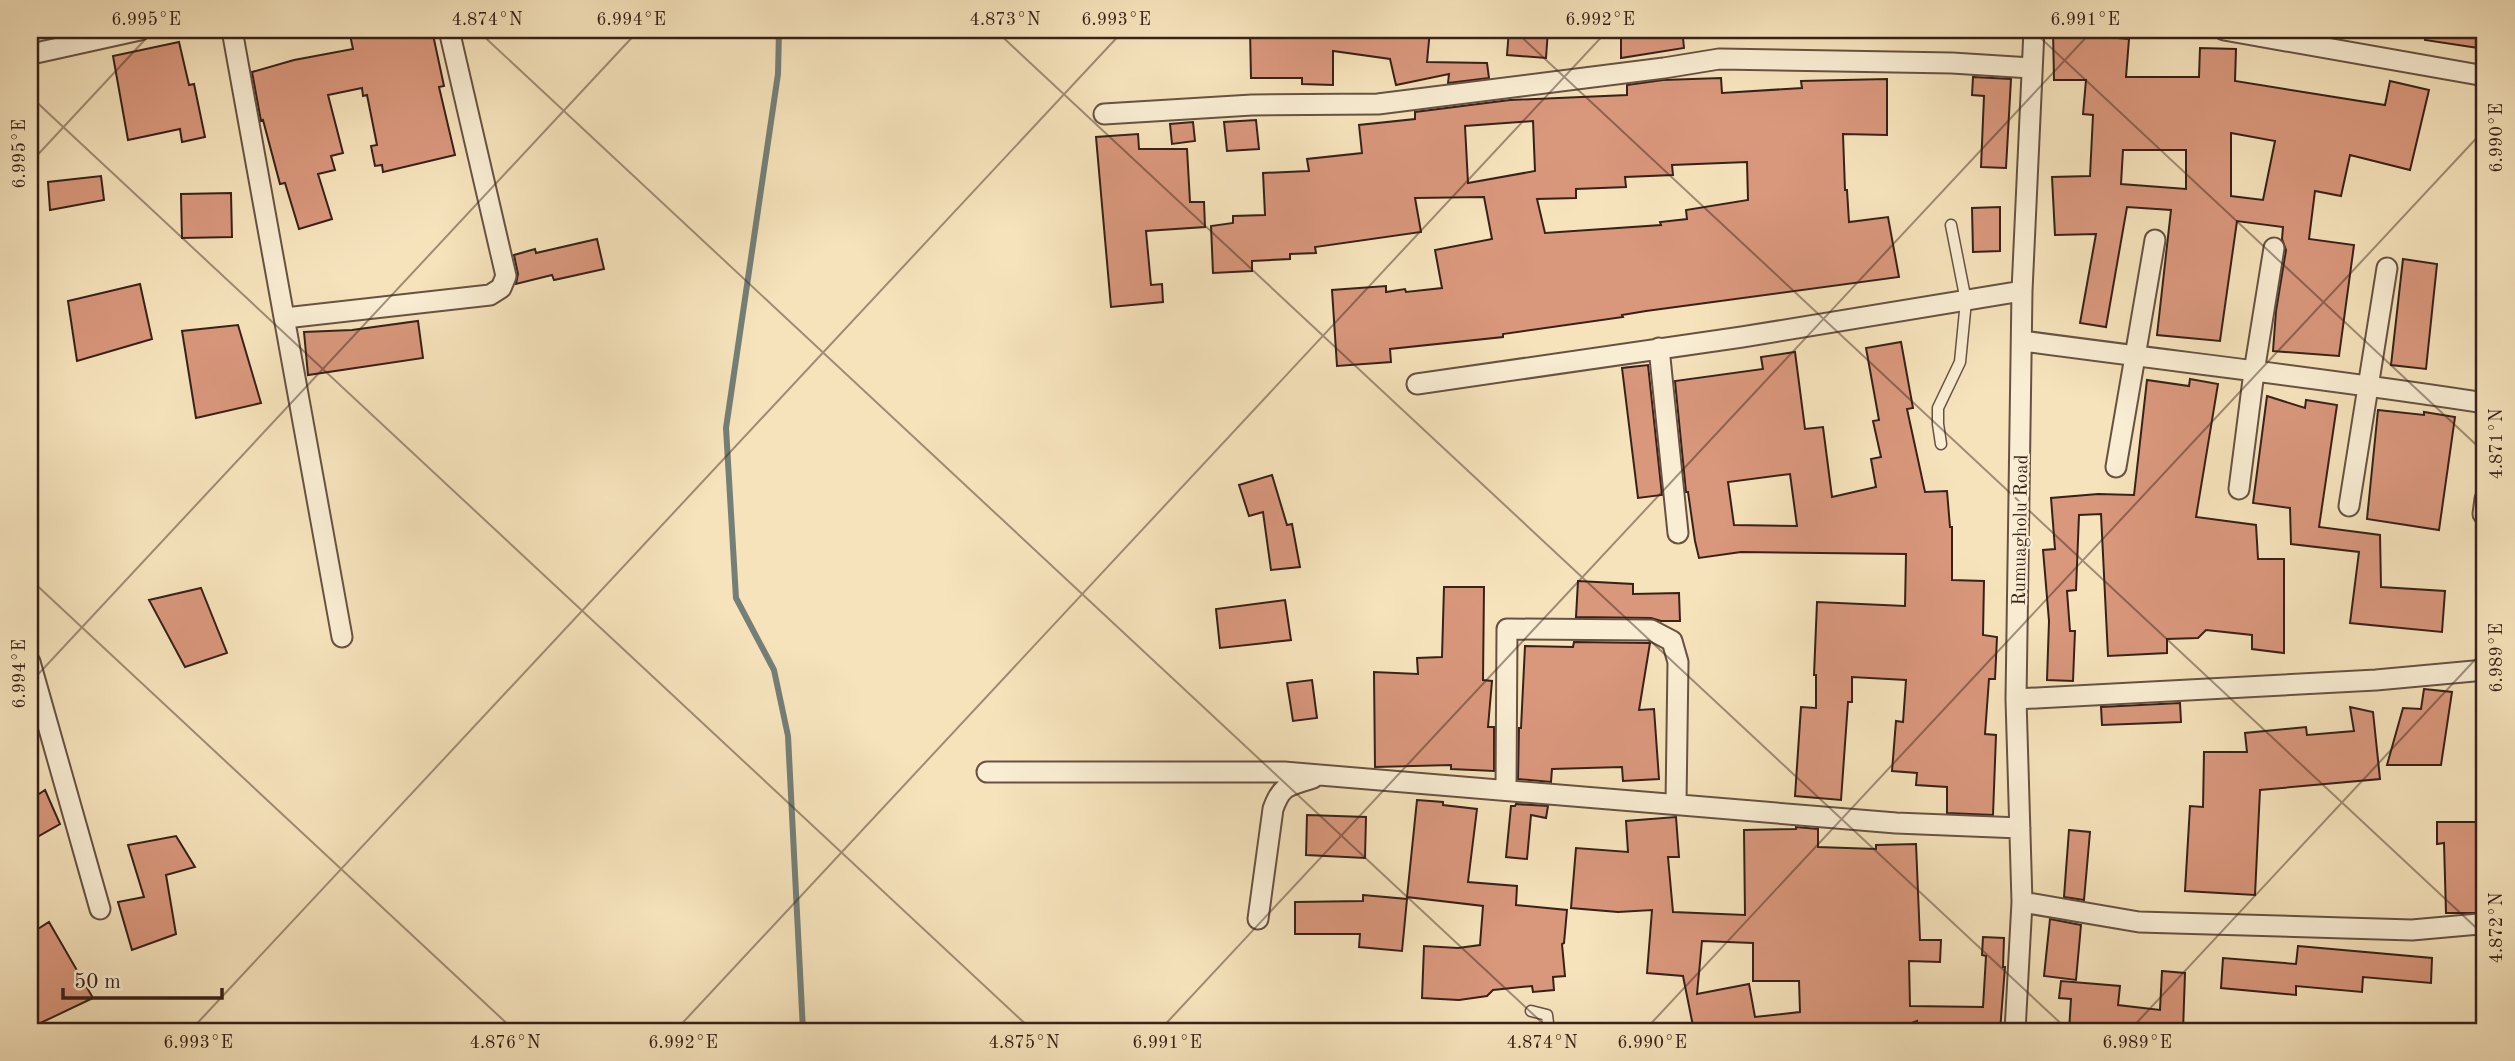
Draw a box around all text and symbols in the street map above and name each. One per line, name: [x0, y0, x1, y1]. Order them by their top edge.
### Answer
text: 6.995°E: [111, 11, 181, 29]
text: 4.874°N: [451, 11, 523, 29]
text: 6.994°E: [596, 11, 666, 29]
text: 4.873°N: [969, 11, 1041, 29]
text: 6.993°E: [1081, 11, 1151, 29]
text: 6.992°E: [1565, 11, 1635, 29]
text: 6.991°E: [2050, 11, 2120, 29]
text: 6.990°E: [2488, 103, 2506, 173]
text: 6.995°E: [11, 119, 29, 189]
text: 4.871°N: [2488, 408, 2506, 480]
street label: Rumuagholu Road: [2011, 454, 2032, 606]
text: 6.989°E: [2488, 623, 2506, 693]
text: 6.994°E: [11, 639, 29, 709]
text: 4.872°N: [2488, 892, 2506, 964]
scale bar: [63, 956, 222, 1000]
text: 50 m: [74, 972, 121, 993]
text: 6.993°E: [163, 1034, 233, 1052]
text: 4.876°N: [469, 1034, 541, 1052]
text: 6.992°E: [648, 1034, 718, 1052]
text: 4.875°N: [988, 1034, 1060, 1052]
text: 6.991°E: [1132, 1034, 1202, 1052]
text: 4.874°N: [1506, 1034, 1578, 1052]
text: 6.990°E: [1617, 1034, 1687, 1052]
text: 6.989°E: [2102, 1034, 2172, 1052]

